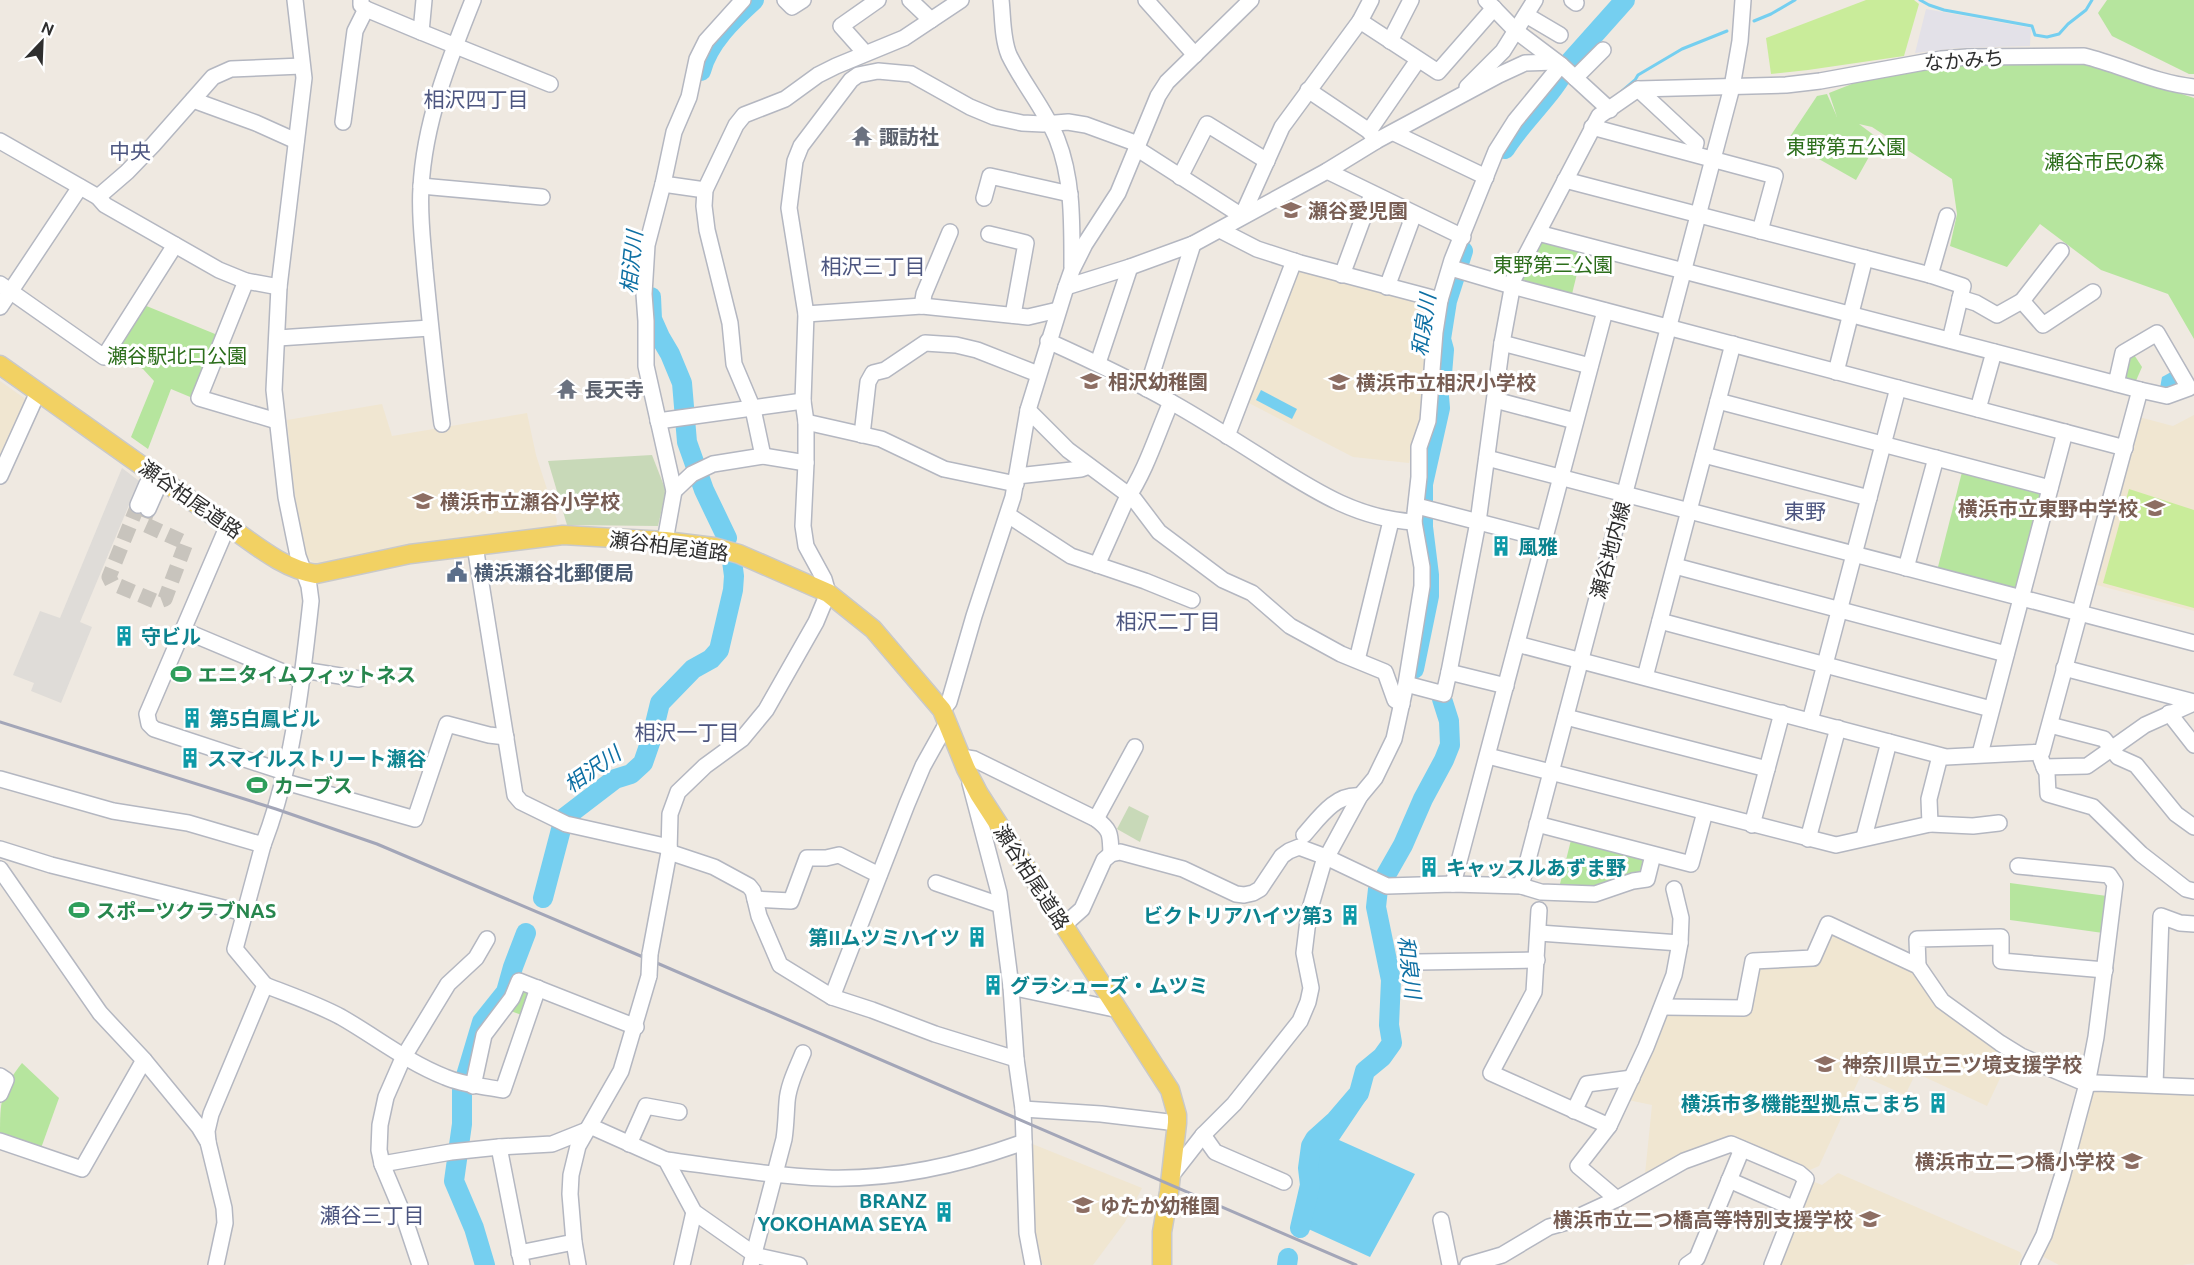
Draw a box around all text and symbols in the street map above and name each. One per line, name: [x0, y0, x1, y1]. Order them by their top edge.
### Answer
north arrow: [12, 12, 72, 72]
text: N: [39, 18, 57, 39]
street label: なかみち: [1923, 46, 2005, 74]
district label: 相沢四丁目: [424, 87, 529, 111]
temple icon: 諏訪社: [850, 124, 874, 148]
place label: 諏訪社: [879, 125, 939, 148]
park label: 東野第五公園: [1786, 135, 1906, 158]
district label: 中央: [109, 139, 151, 163]
park label: 瀬谷市民の森: [2044, 150, 2164, 173]
school or university icon: 瀬谷愛児園: [1279, 198, 1303, 222]
place label: 瀬谷愛児園: [1308, 199, 1408, 222]
water label: 相沢川: [616, 227, 646, 295]
park label: 東野第三公園: [1493, 253, 1613, 276]
district label: 相沢三丁目: [821, 254, 926, 278]
water label: 和泉川: [1407, 290, 1440, 358]
park label: 瀬谷駅北口公園: [107, 344, 247, 367]
school or university icon: 相沢幼稚園: [1079, 369, 1103, 393]
place label: 相沢幼稚園: [1108, 370, 1208, 393]
school or university icon: 横浜市立相沢小学校: [1327, 370, 1351, 394]
place label: 横浜市立相沢小学校: [1356, 371, 1536, 394]
temple icon: 長天寺: [555, 377, 579, 401]
place label: 長天寺: [584, 378, 644, 401]
street label: 瀬谷柏尾道路: [135, 455, 247, 543]
school or university icon: 横浜市立瀬谷小学校: [411, 489, 435, 513]
place label: 横浜市立瀬谷小学校: [440, 490, 620, 513]
school or university icon: 横浜市立東野中学校: [2143, 496, 2167, 520]
place label: 横浜市立東野中学校: [1958, 497, 2138, 520]
street label: 瀬谷地内線: [1586, 499, 1634, 601]
district label: 東野: [1784, 499, 1826, 523]
street label: 瀬谷柏尾道路: [608, 527, 730, 565]
building icon: 風雅: [1489, 534, 1513, 558]
place label: 風雅: [1518, 535, 1558, 558]
public building icon: 横浜瀬谷北郵便局: [445, 560, 469, 584]
place label: 横浜瀬谷北郵便局: [474, 561, 634, 584]
district label: 相沢二丁目: [1116, 609, 1221, 633]
building icon: 守ビル: [112, 624, 136, 648]
place label: 守ビル: [141, 625, 201, 648]
sports icon: エニタイムフィットネス: [169, 662, 193, 686]
place label: エニタイムフィットネス: [198, 663, 416, 686]
building icon: 第5白鳳ビル: [180, 706, 204, 730]
place label: 第5白鳳ビル: [209, 707, 320, 730]
district label: 相沢一丁目: [635, 720, 740, 744]
water label: 相沢川: [559, 740, 626, 797]
building icon: スマイルストリート瀬谷: [178, 746, 202, 770]
place label: スマイルストリート瀬谷: [207, 747, 426, 770]
sports icon: カーブス: [245, 773, 269, 797]
place label: カーブス: [274, 774, 353, 797]
street label: 瀬谷柏尾道路: [990, 820, 1074, 934]
building icon: キャッスルあずま野: [1417, 855, 1441, 879]
place label: キャッスルあずま野: [1446, 856, 1626, 879]
sports icon: スポーツクラブNAS: [67, 898, 91, 922]
place label: スポーツクラブNAS: [96, 899, 276, 922]
building icon: ビクトリアハイツ第3: [1338, 903, 1362, 927]
place label: ビクトリアハイツ第3: [1143, 904, 1333, 927]
building icon: 第IIムツミハイツ: [965, 925, 989, 949]
place label: 第IIムツミハイツ: [808, 926, 960, 949]
water label: 和泉川: [1394, 934, 1426, 1002]
building icon: グラシューズ・ムツミ: [981, 973, 1005, 997]
place label: グラシューズ・ムツミ: [1010, 974, 1209, 997]
school or university icon: 神奈川県立三ツ境支援学校: [1813, 1052, 1837, 1076]
place label: 神奈川県立三ツ境支援学校: [1842, 1053, 2082, 1076]
building icon: 横浜市多機能型拠点こまち: [1926, 1091, 1950, 1115]
place label: 横浜市多機能型拠点こまち: [1681, 1092, 1921, 1115]
school or university icon: 横浜市立二つ橋小学校: [2120, 1149, 2144, 1173]
place label: 横浜市立二つ橋小学校: [1915, 1150, 2115, 1173]
place label: BRANZ YOKOHAMA SEYA: [758, 1189, 927, 1235]
school or university icon: ゆたか幼稚園: [1071, 1193, 1095, 1217]
place label: ゆたか幼稚園: [1100, 1194, 1220, 1217]
building icon: BRANZ YOKOHAMA SEYA: [932, 1200, 956, 1224]
district label: 瀬谷三丁目: [320, 1203, 425, 1227]
school or university icon: 横浜市立二つ橋高等特別支援学校: [1858, 1207, 1882, 1231]
place label: 横浜市立二つ橋高等特別支援学校: [1553, 1208, 1853, 1231]

